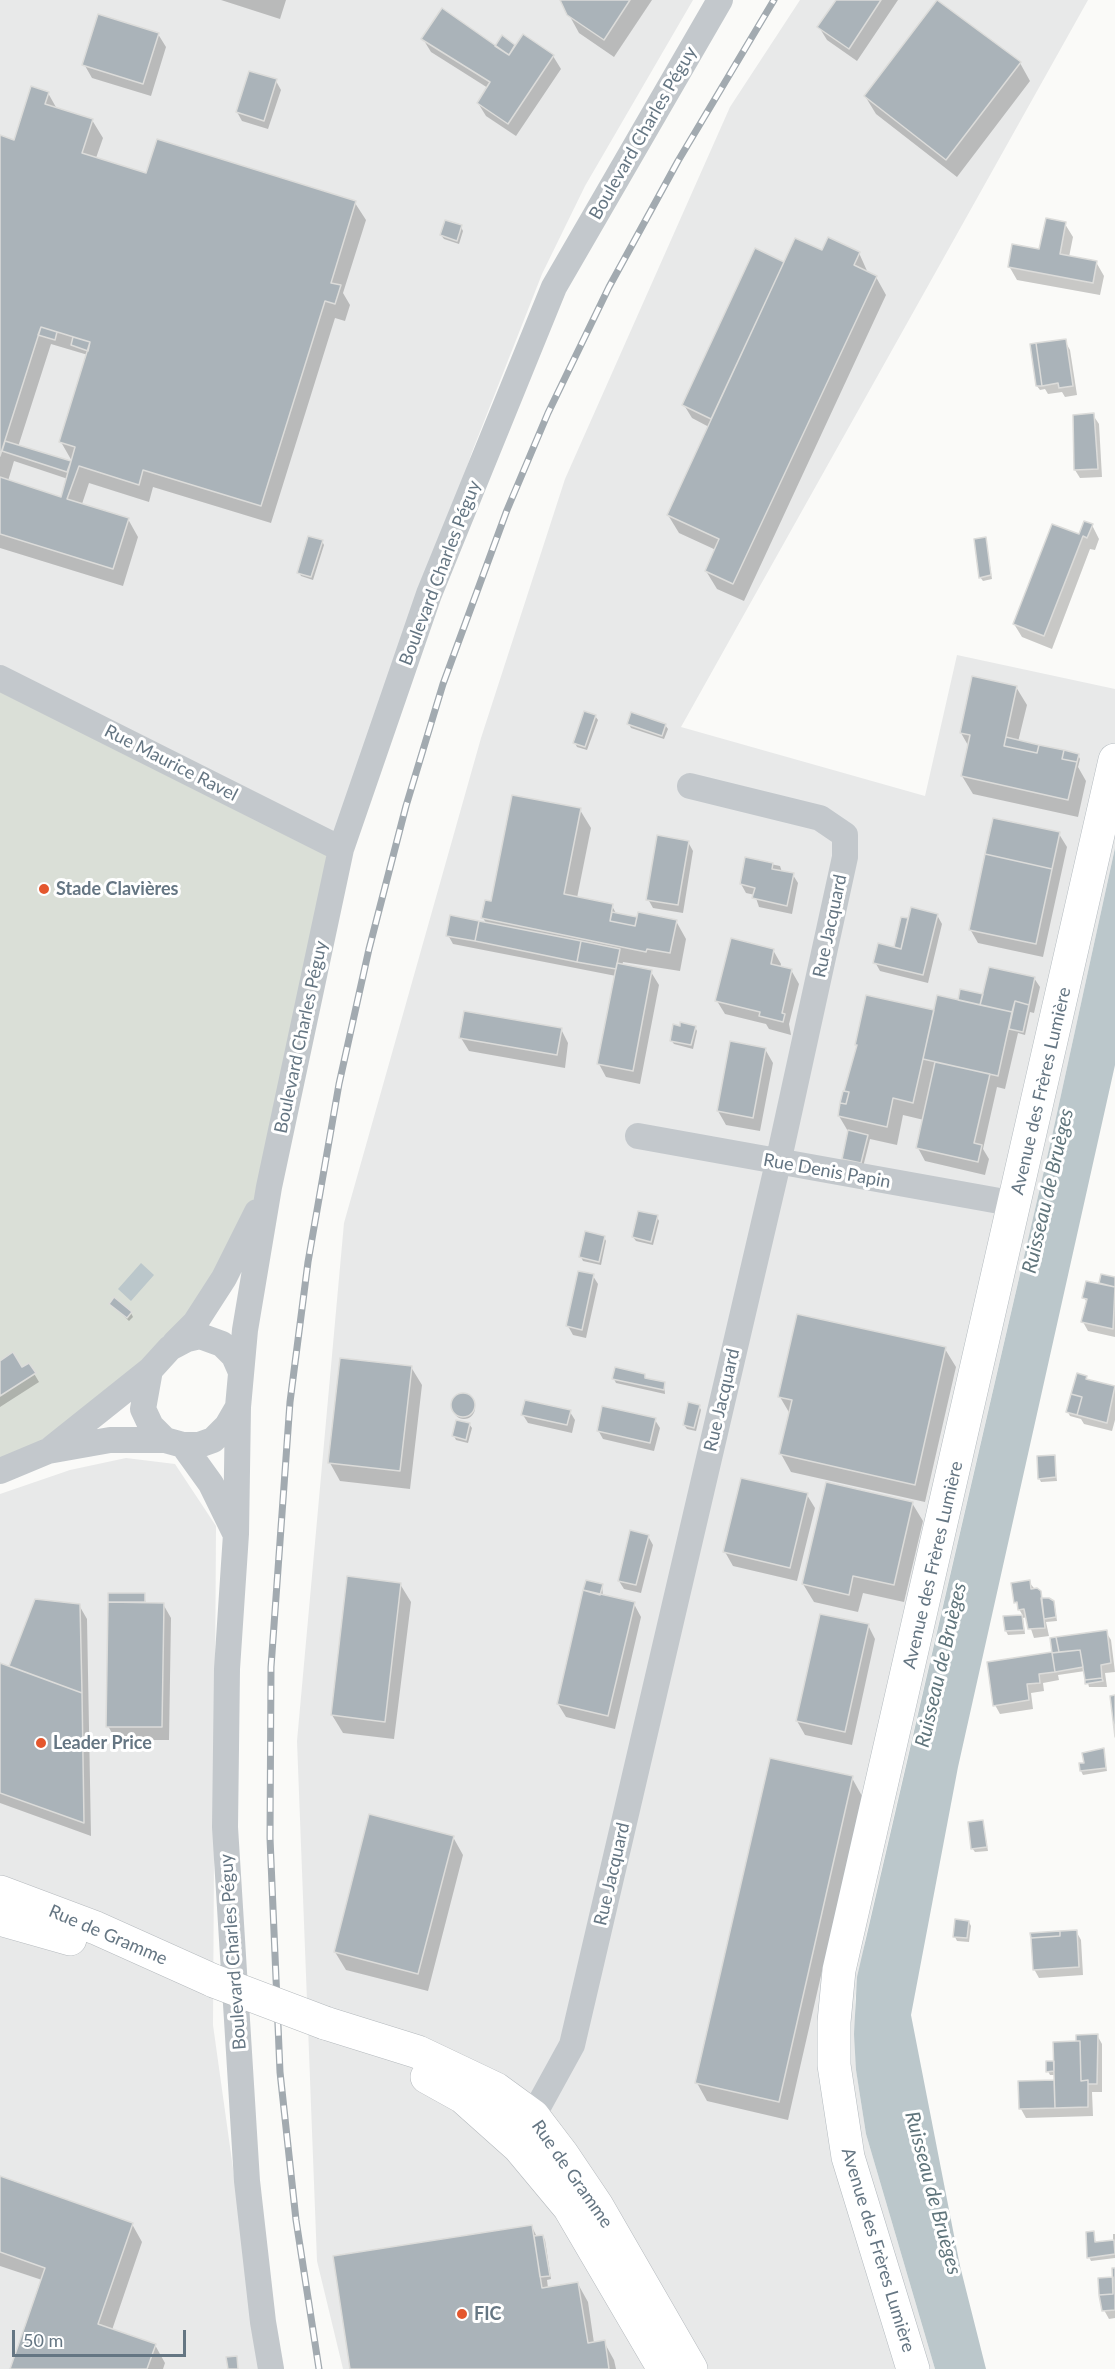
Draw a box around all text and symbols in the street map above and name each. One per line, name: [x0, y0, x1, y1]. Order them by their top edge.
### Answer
street label: Boulevard Charles Péguy: [585, 43, 701, 223]
street label: Boulevard Charles Péguy: [395, 477, 485, 669]
street label: Rue Maurice Ravel: [101, 720, 241, 806]
street label: Rue Jacquard: [809, 872, 851, 980]
place label: Stade Clavières: [56, 878, 178, 900]
marker: Stade Clavières: [37, 882, 51, 896]
street label: Boulevard Charles Péguy: [270, 939, 332, 1135]
street label: Avenue des Frères Lumière: [1007, 985, 1075, 1197]
water label: Ruisseau de Bruèges: [1017, 1106, 1079, 1276]
street label: Rue Denis Papin: [762, 1149, 892, 1193]
street label: Rue Jacquard: [700, 1346, 744, 1454]
street label: Avenue des Frères Lumière: [899, 1459, 967, 1671]
water label: Ruisseau de Bruèges: [910, 1580, 972, 1750]
place label: Leader Price: [53, 1732, 152, 1754]
marker: Leader Price: [34, 1736, 48, 1750]
street label: Rue Jacquard: [590, 1820, 634, 1928]
street label: Boulevard Charles Péguy: [215, 1853, 251, 2051]
street label: Rue de Gramme: [45, 1900, 171, 1970]
water label: Ruisseau de Bruèges: [900, 2109, 966, 2277]
street label: Rue de Gramme: [527, 2116, 617, 2232]
street label: Avenue des Frères Lumière: [837, 2145, 919, 2355]
place label: FIC: [474, 2303, 501, 2325]
marker: FIC: [455, 2307, 469, 2321]
scale bar: [15, 2318, 189, 2356]
text: 50 m: [23, 2329, 63, 2351]

